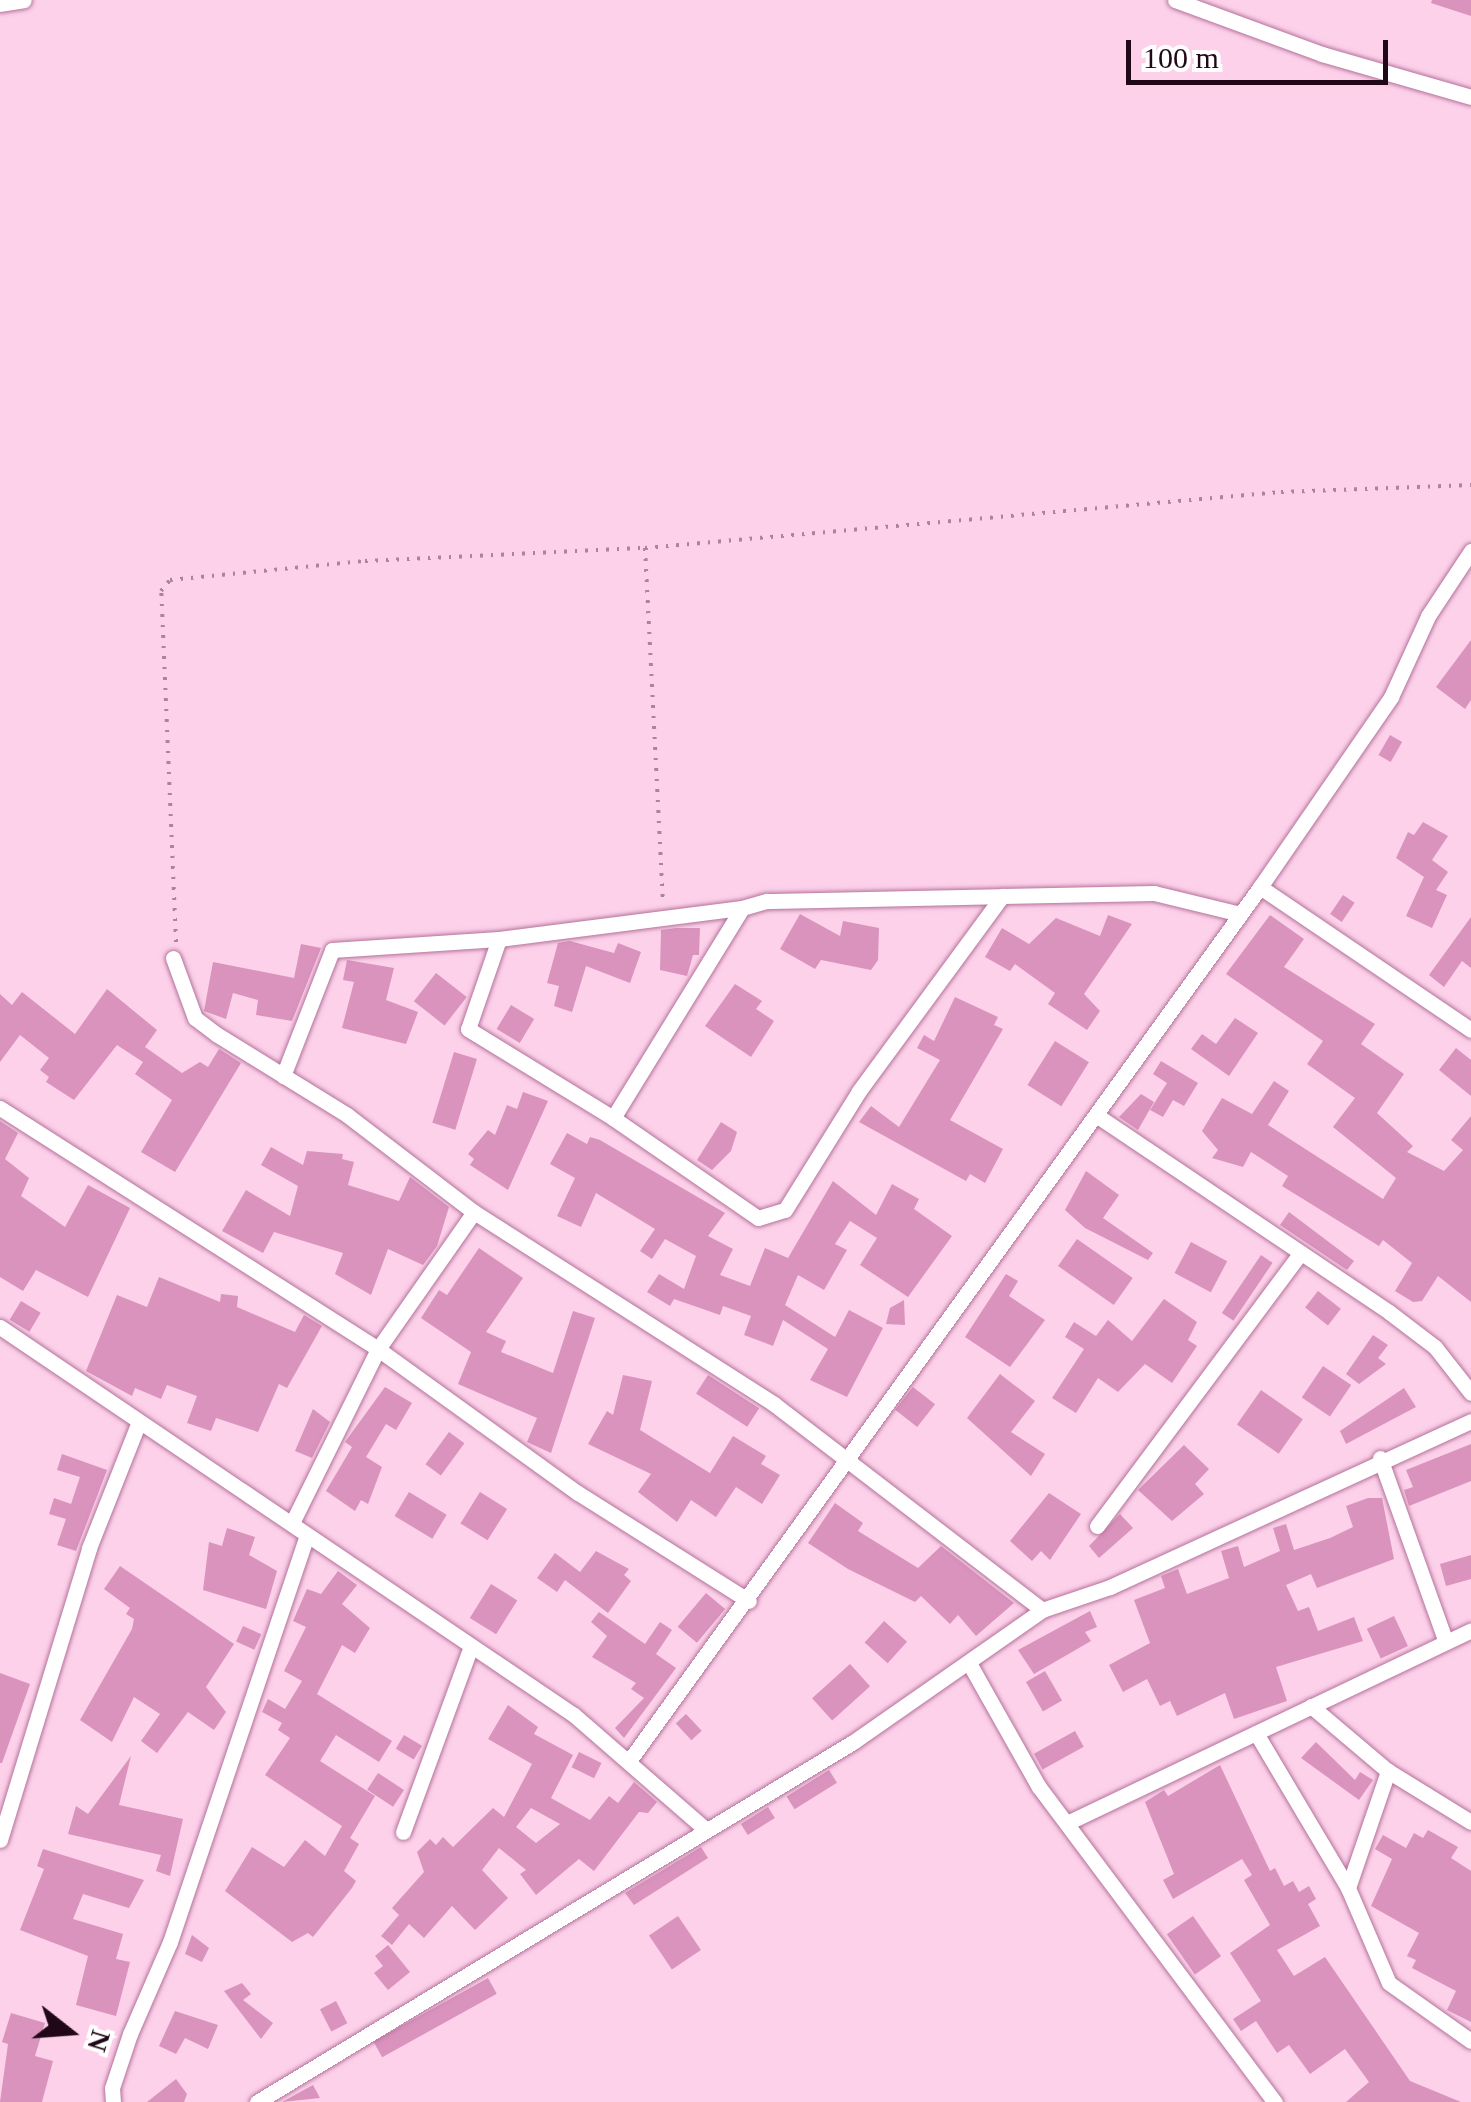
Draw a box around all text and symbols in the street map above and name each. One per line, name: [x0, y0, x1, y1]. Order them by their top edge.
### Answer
scale bar: [1131, 20, 1394, 82]
text: 100 m: [1143, 41, 1219, 74]
north arrow: [20, 1982, 120, 2082]
text: N: [81, 2027, 117, 2055]

